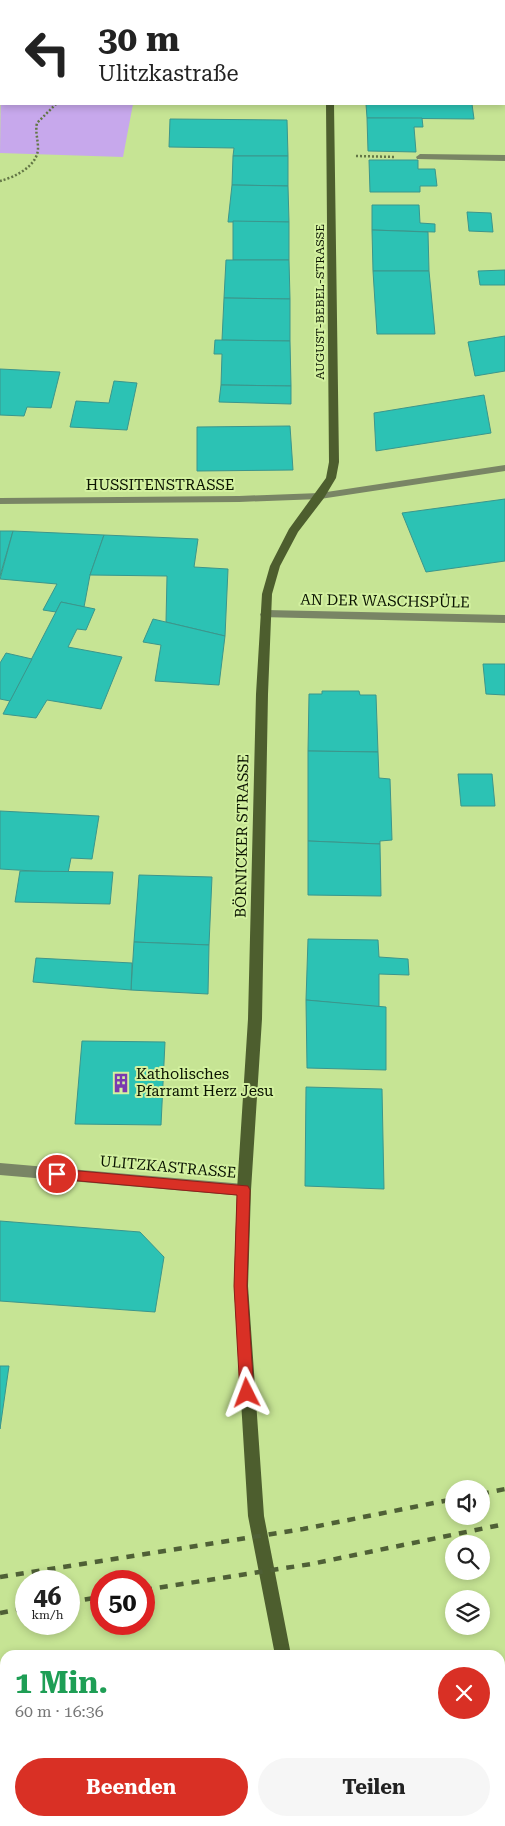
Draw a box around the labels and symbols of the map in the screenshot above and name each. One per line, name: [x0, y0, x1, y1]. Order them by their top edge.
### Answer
street label: AUGUST-BEBEL-STRASSE: [313, 224, 327, 380]
street label: HUSSITENSTRASSE: [86, 476, 234, 494]
street label: AN DER WASCHSPÜLE: [300, 591, 470, 611]
street label: BÖRNICKER STRASSE: [232, 754, 252, 918]
place label: Katholisches Pfarramt Herz Jesu: [136, 1065, 274, 1100]
building icon: Katholisches Pfarramt Herz Jesu: [110, 1072, 132, 1094]
street label: ULITZKASTRASSE: [99, 1152, 237, 1182]
pin: [36, 1153, 78, 1195]
position arrow: [220, 1366, 272, 1418]
speed limit sign: 50: [90, 1570, 155, 1635]

